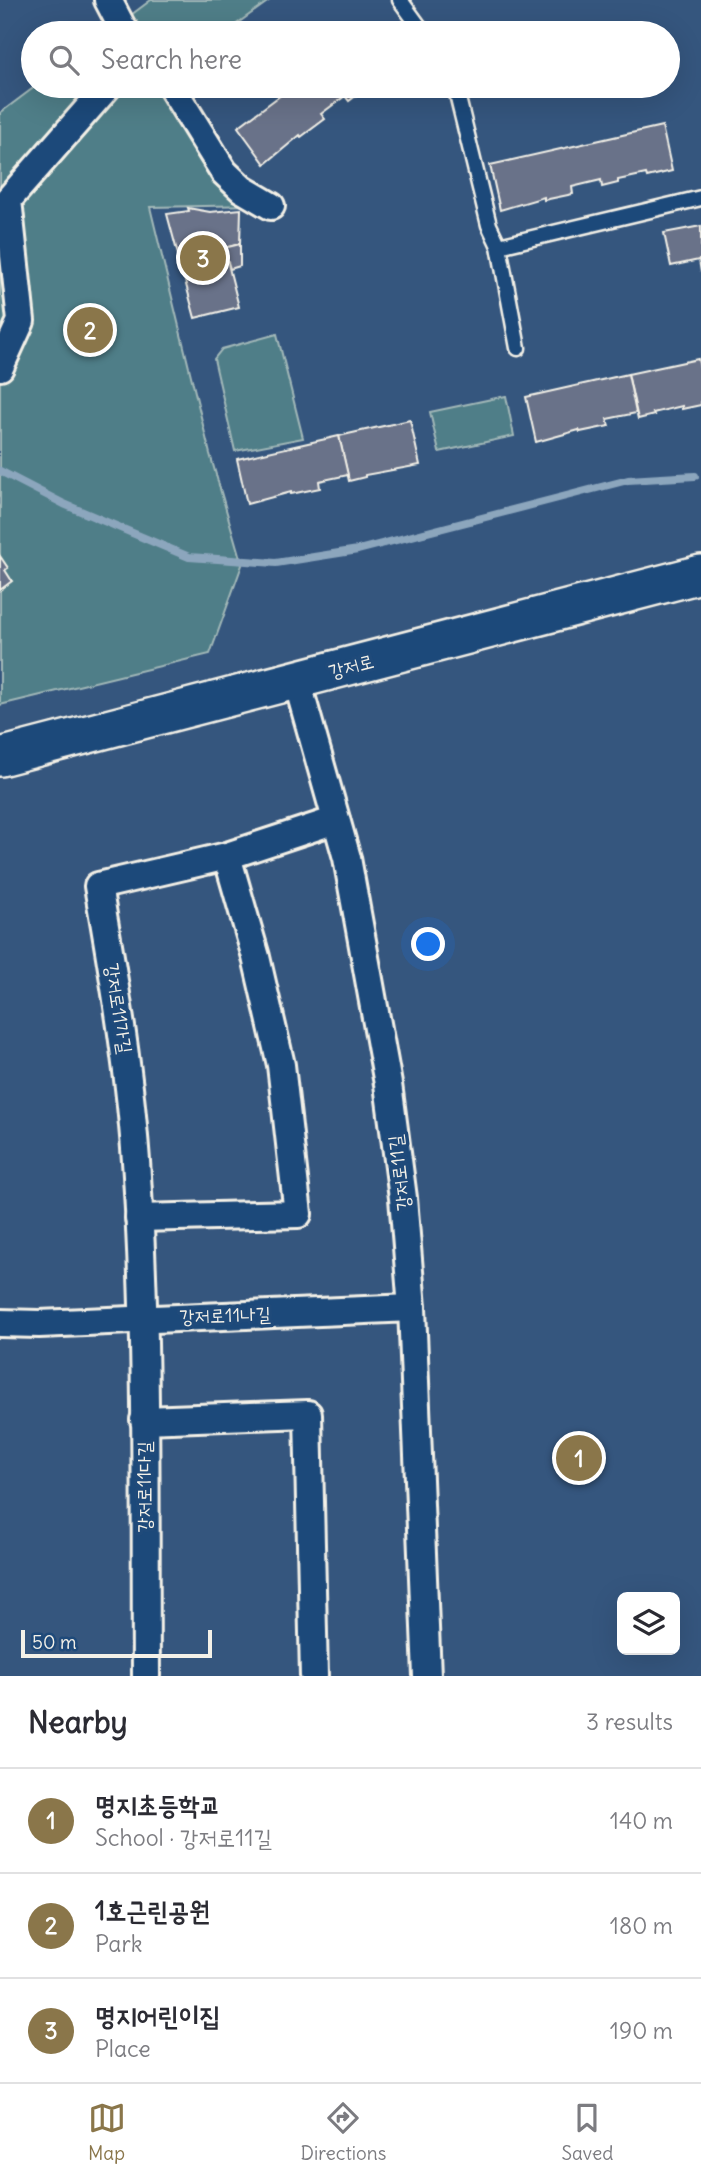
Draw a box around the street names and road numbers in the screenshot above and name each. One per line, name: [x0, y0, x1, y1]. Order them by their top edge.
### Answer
street label: 강저로: [326, 648, 376, 684]
street label: 강저로11가길: [100, 961, 138, 1055]
street label: 강저로11길: [382, 1134, 416, 1212]
street label: 강저로11나길: [179, 1301, 271, 1329]
street label: 강저로11다길: [132, 1441, 156, 1533]

